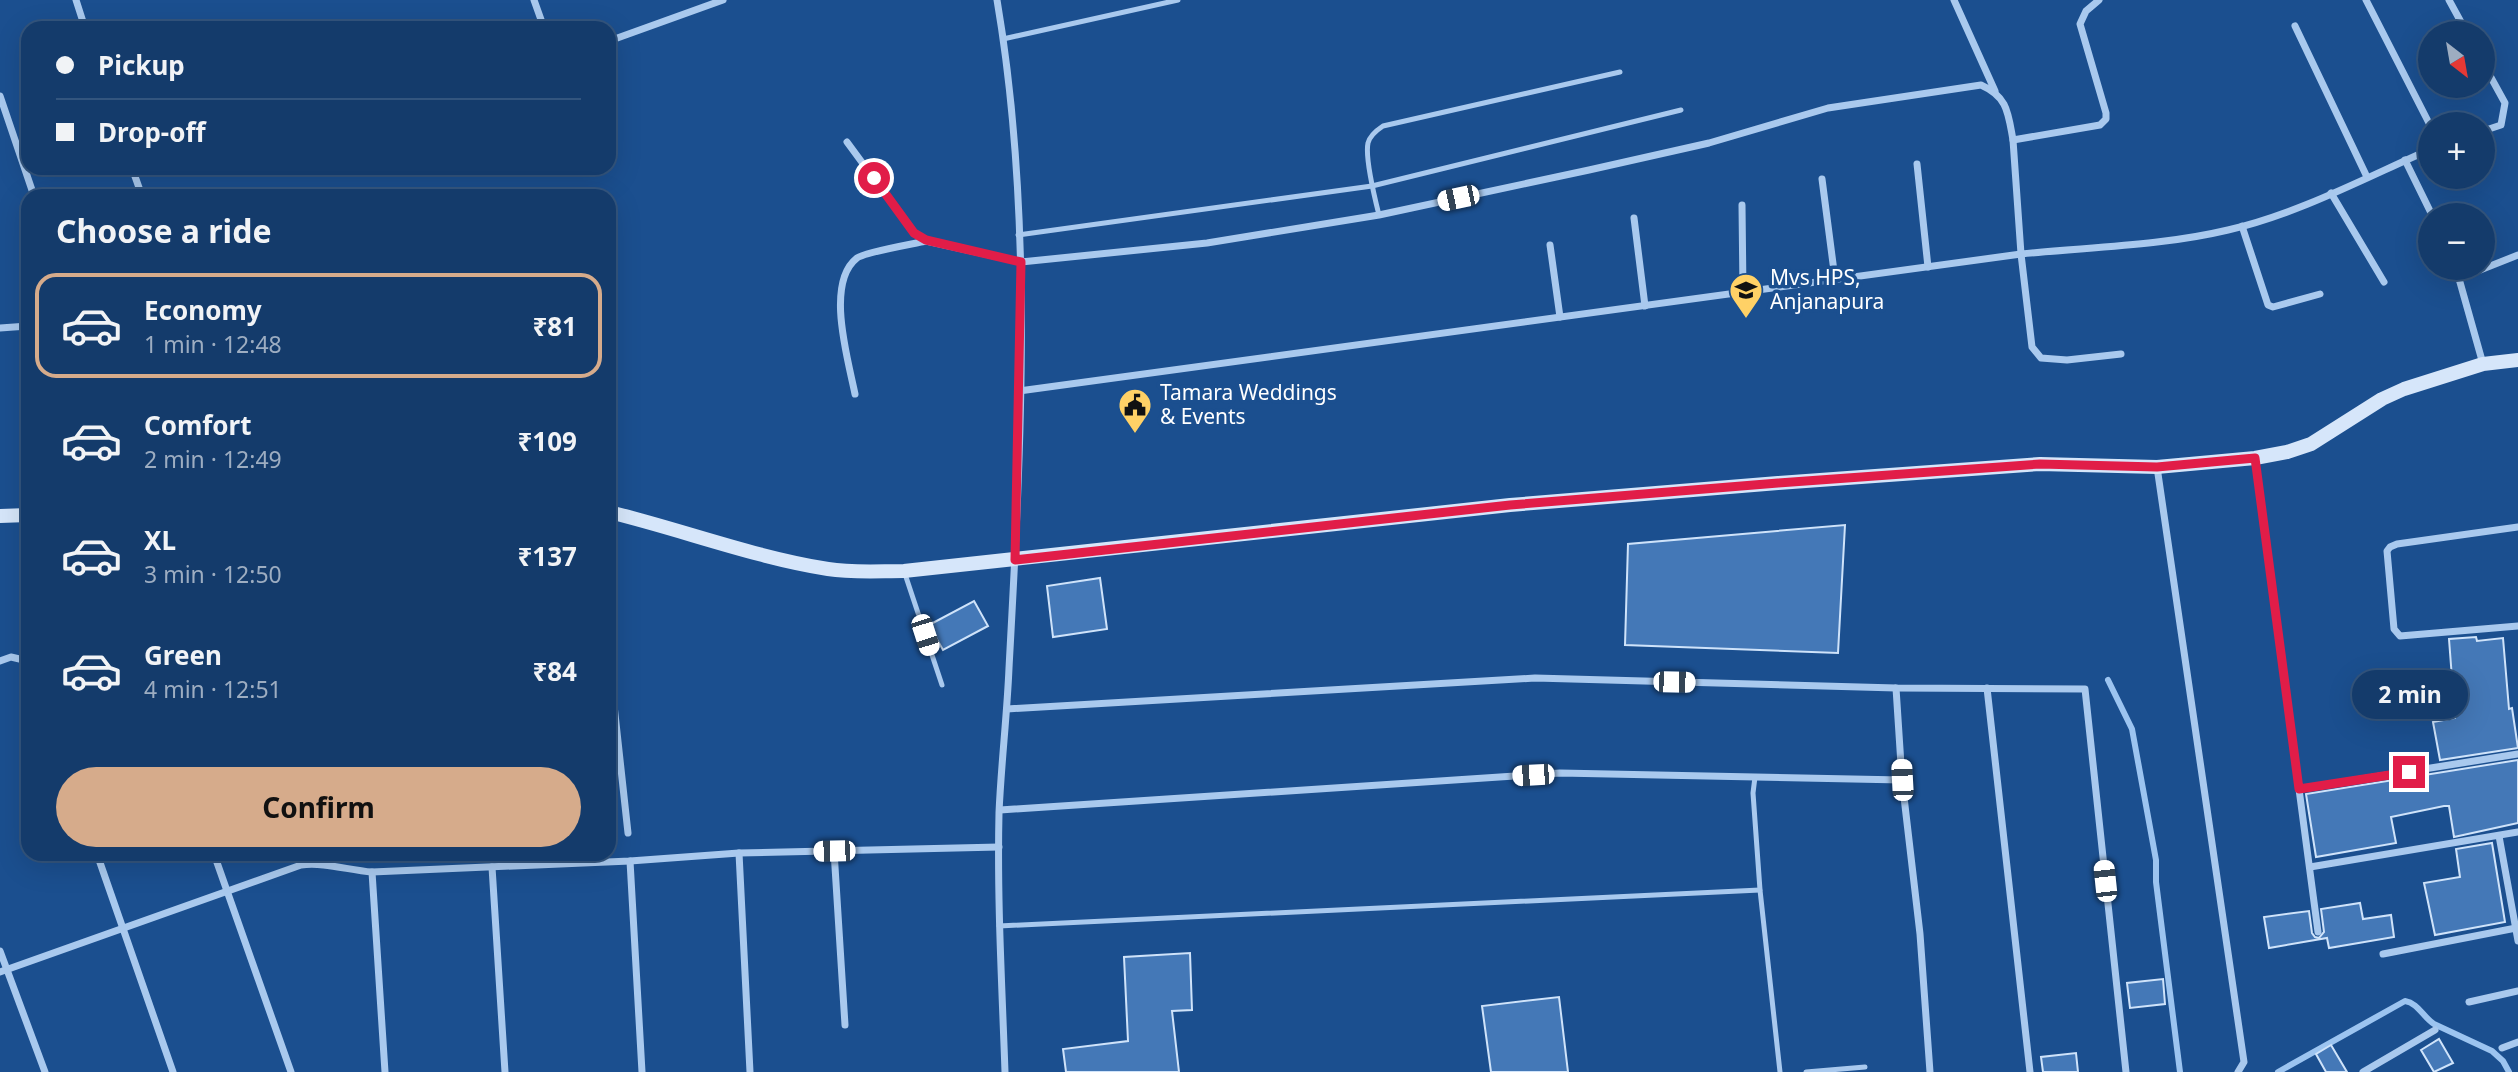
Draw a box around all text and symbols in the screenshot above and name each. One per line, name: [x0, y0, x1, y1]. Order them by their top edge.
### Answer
north arrow: [2418, 21, 2496, 98]
map controls: [2418, 21, 2495, 280]
text: Pickup: [98, 47, 185, 83]
button: +: [2418, 112, 2495, 189]
text: Drop-off: [98, 114, 205, 150]
route start: [858, 162, 890, 194]
car: [1436, 183, 1481, 213]
button: −: [2418, 203, 2495, 280]
text: Choose a ride: [56, 209, 272, 252]
place label: Mvs HPS, Anjanapura: [1770, 263, 1884, 315]
school or university icon: Mvs HPS, Anjanapura: [1727, 271, 1765, 320]
text: Economy: [144, 292, 262, 328]
icon: car: [60, 294, 123, 357]
text: ₹81: [532, 308, 577, 344]
text: 1 min · 12:48: [144, 328, 282, 360]
place label: Tamara Weddings & Events: [1160, 378, 1337, 430]
public building icon: Tamara Weddings & Events: [1116, 386, 1154, 435]
text: Comfort: [144, 407, 252, 443]
icon: car: [60, 409, 123, 472]
text: ₹109: [518, 423, 577, 459]
text: 2 min · 12:49: [144, 443, 282, 475]
text: XL: [144, 522, 176, 558]
icon: car: [60, 524, 123, 587]
text: ₹137: [518, 538, 577, 574]
text: 3 min · 12:50: [144, 558, 282, 590]
car: [909, 612, 942, 658]
text: Green: [144, 637, 222, 673]
icon: car: [60, 639, 123, 702]
text: ₹84: [532, 653, 577, 689]
callout: 2 min: [2351, 670, 2467, 720]
car: [1653, 671, 1696, 693]
text: 4 min · 12:51: [144, 673, 282, 705]
text: 2 min: [2378, 678, 2442, 710]
route end: [2393, 756, 2425, 788]
car: [1891, 758, 1914, 802]
car: [1512, 763, 1555, 787]
button: Confirm: [56, 767, 581, 847]
car: [813, 840, 856, 862]
car: [2093, 859, 2118, 903]

